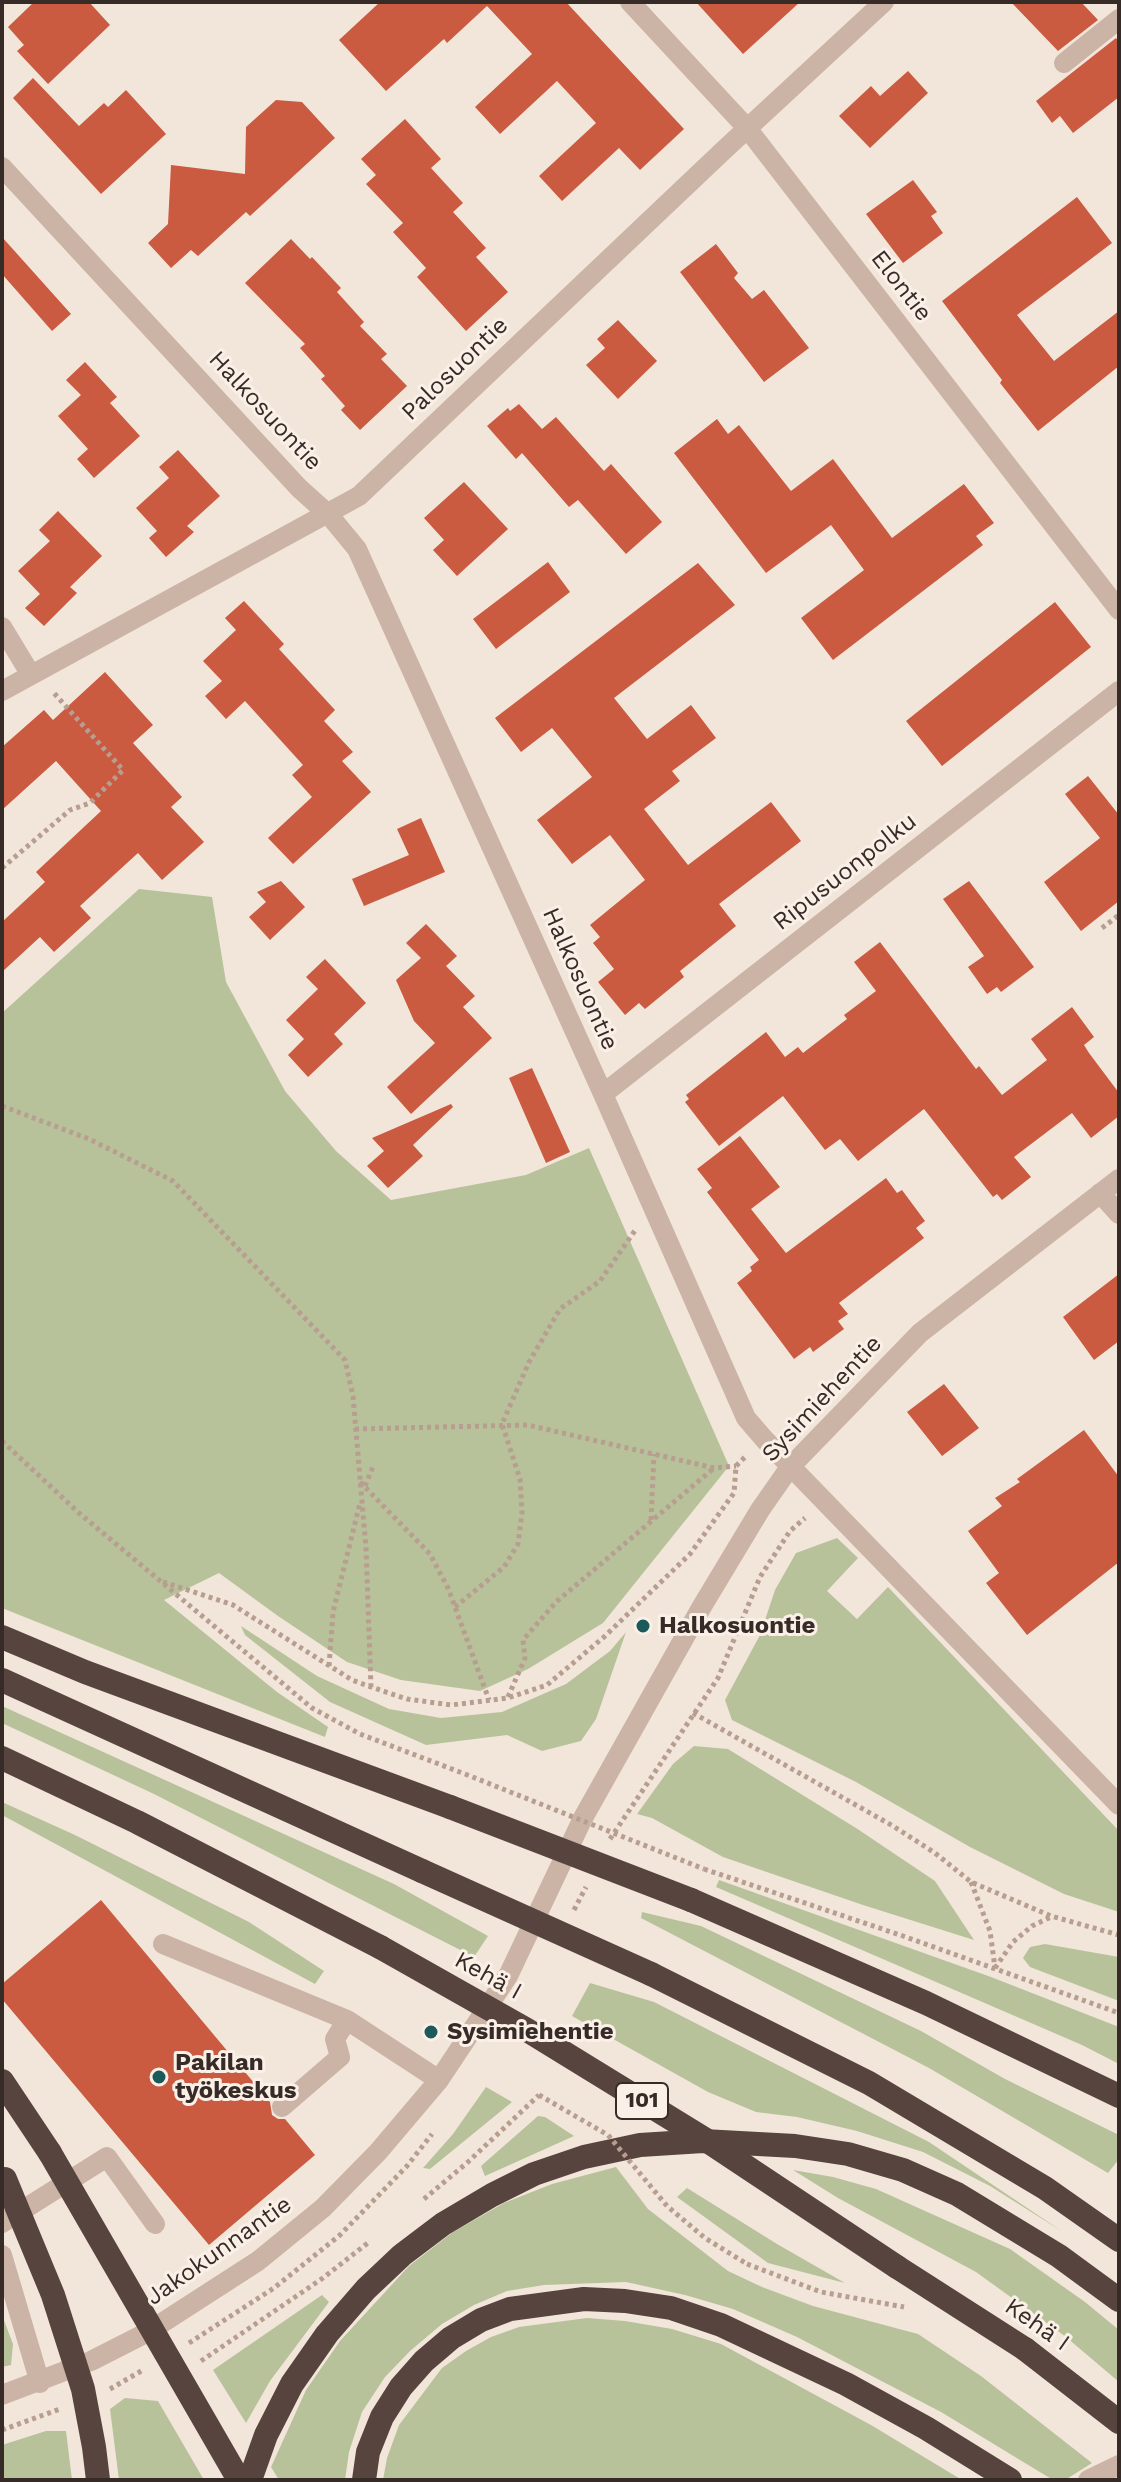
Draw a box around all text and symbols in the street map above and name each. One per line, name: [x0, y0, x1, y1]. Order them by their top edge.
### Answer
street label: Elontie: [864, 245, 938, 327]
street label: Palosuontie: [396, 311, 514, 427]
street label: Halkosuontie: [202, 345, 328, 477]
street label: Ripusuonpolku: [768, 807, 922, 937]
street label: Halkosuontie: [536, 903, 624, 1055]
street label: Sysimiehentie: [756, 1330, 888, 1468]
place label: Halkosuontie: [659, 1612, 815, 1640]
marker: Halkosuontie: [634, 1617, 652, 1635]
street label: Kehä I: [449, 1946, 527, 2006]
place label: Sysimiehentie: [447, 2018, 614, 2046]
marker: Sysimiehentie: [422, 2023, 440, 2041]
place label: Pakilan työkeskus: [175, 2049, 297, 2105]
marker: Pakilan työkeskus: [150, 2068, 168, 2086]
road number: 101: [616, 2083, 668, 2119]
street label: Jakokunnantie: [141, 2190, 297, 2312]
street label: Kehä I: [999, 2292, 1075, 2358]

